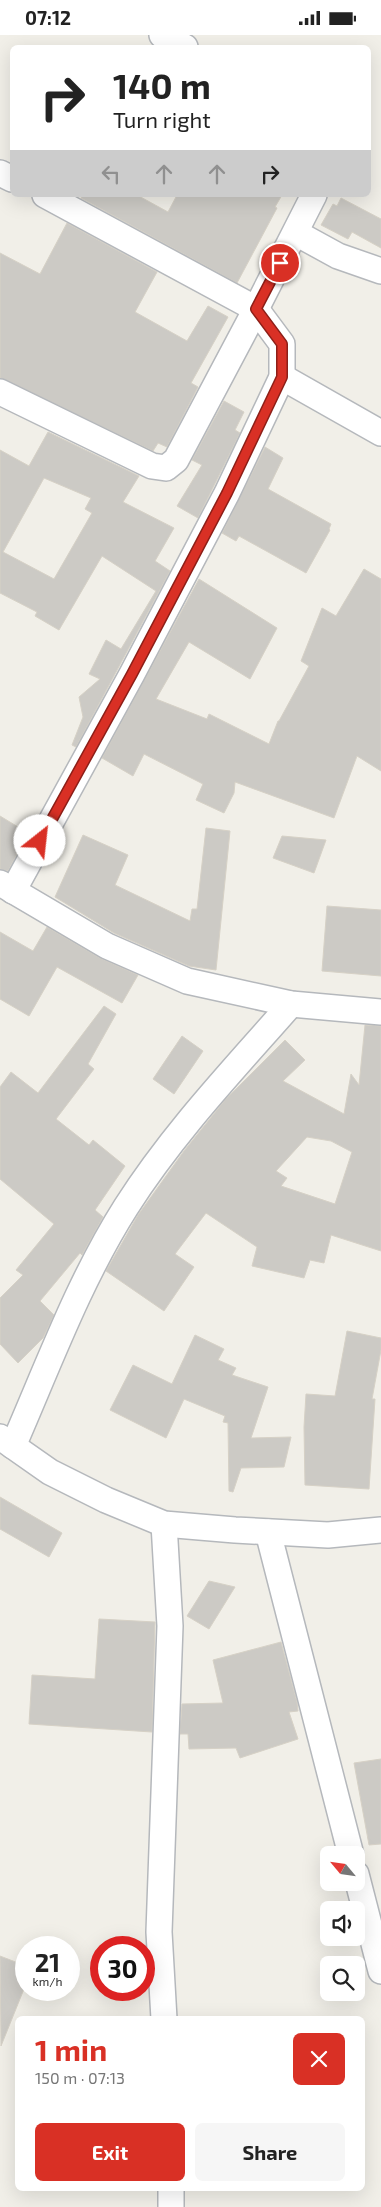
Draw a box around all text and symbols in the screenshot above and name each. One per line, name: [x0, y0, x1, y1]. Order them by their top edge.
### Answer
text: 07:12: [25, 6, 71, 29]
text: 140 m: [113, 64, 211, 106]
icon: right: [30, 65, 95, 130]
text: Turn right: [113, 106, 211, 132]
icon: left: [97, 160, 125, 188]
icon: ahead: [150, 160, 178, 188]
icon: ahead: [203, 160, 231, 188]
icon: right: [256, 160, 284, 188]
pin: [259, 242, 301, 284]
icon: arrive: [266, 249, 294, 277]
position arrow: [13, 814, 65, 866]
north arrow: [320, 1846, 365, 1891]
map controls: [320, 1846, 365, 2001]
button: sound: [320, 1901, 365, 1946]
speed limit sign: 30: [90, 1936, 155, 2001]
text: 21: [35, 1947, 60, 1977]
button: search: [320, 1956, 365, 2001]
text: km/h: [33, 1974, 62, 1988]
text: 1 min: [35, 2031, 107, 2067]
button: close: [293, 2033, 345, 2085]
text: 150 m · 07:13: [35, 2068, 125, 2087]
button: Exit: [35, 2123, 185, 2181]
button: Share: [195, 2123, 345, 2181]

